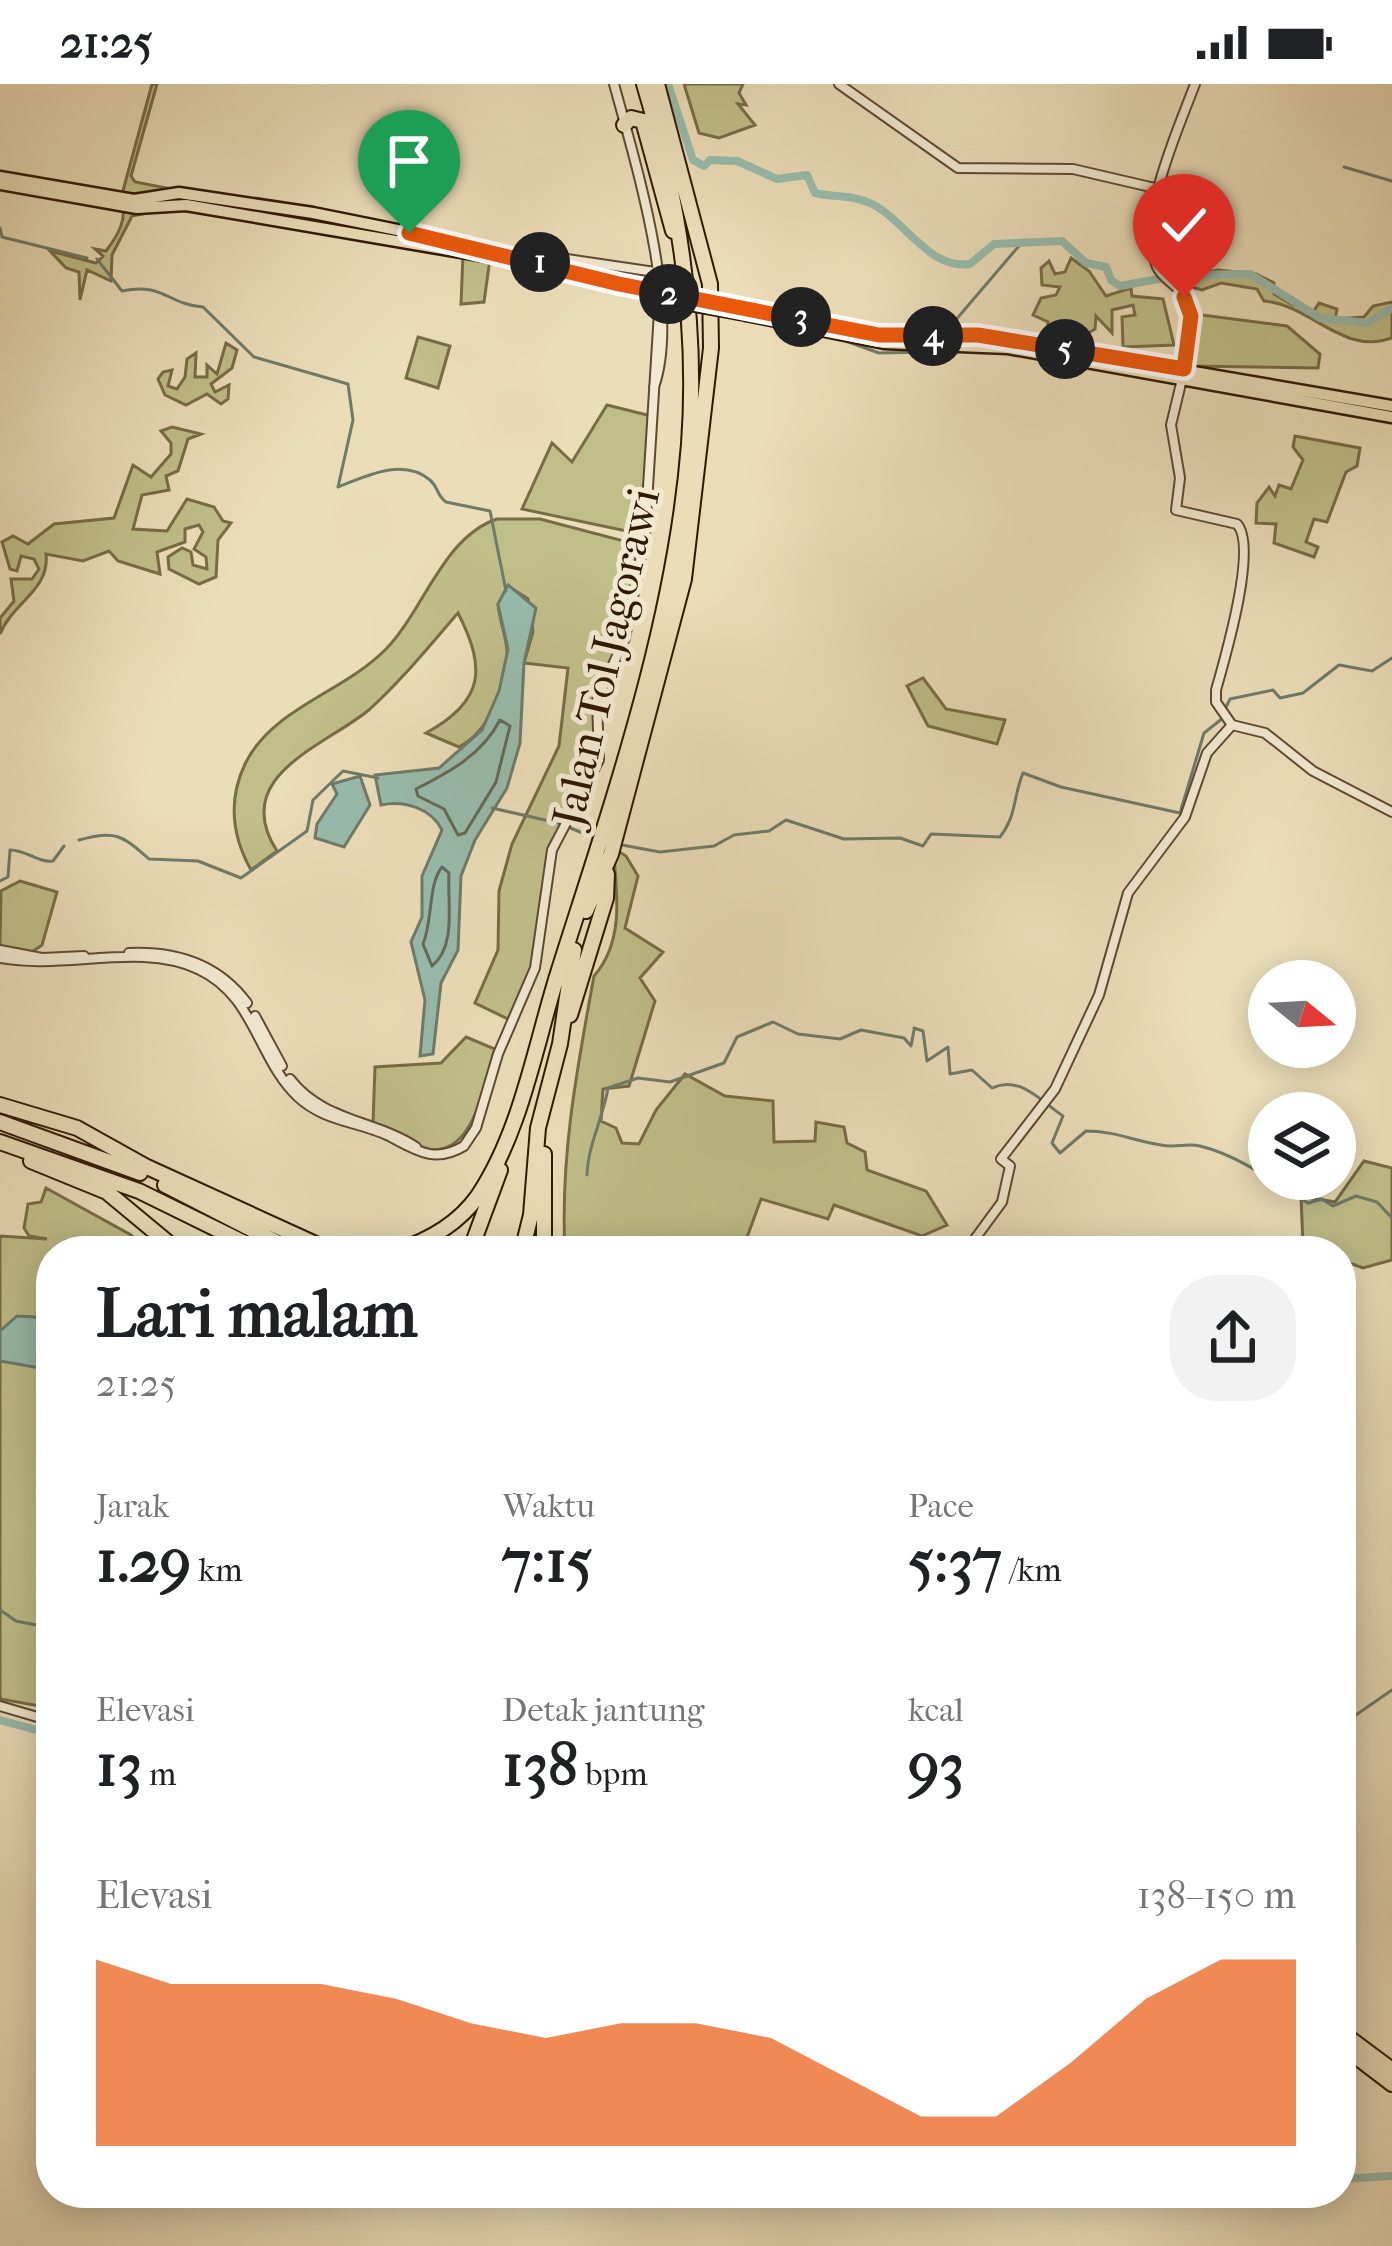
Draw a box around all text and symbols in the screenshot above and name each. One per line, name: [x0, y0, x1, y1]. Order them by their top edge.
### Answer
text: 21:25: [60, 16, 153, 69]
pin: [358, 110, 460, 233]
icon: arrive: [376, 128, 442, 194]
pin: [1133, 174, 1235, 297]
icon: check: [1151, 192, 1217, 258]
pin: 1: [510, 232, 570, 292]
text: 1: [534, 242, 546, 281]
pin: 2: [639, 264, 699, 324]
text: 2: [661, 274, 677, 313]
pin: 3: [771, 287, 831, 347]
text: 3: [794, 297, 808, 336]
pin: 4: [903, 306, 963, 366]
text: 4: [923, 316, 943, 355]
pin: 5: [1035, 319, 1095, 379]
text: 5: [1058, 329, 1072, 368]
street label: Jalan Tol Jagorawi: [541, 483, 671, 835]
north arrow: [1248, 960, 1356, 1068]
map controls: [1248, 960, 1356, 1200]
button: layers: [1248, 1092, 1356, 1200]
button: share: [1170, 1275, 1296, 1401]
text: Lari malam: [96, 1276, 417, 1353]
text: 21:25: [96, 1360, 176, 1406]
text: Jarak: [96, 1487, 169, 1526]
text: Waktu: [502, 1487, 595, 1526]
text: Pace: [908, 1487, 974, 1526]
text: 1.29: [96, 1526, 191, 1597]
text: 7:15: [502, 1526, 593, 1597]
text: 5:37: [908, 1526, 1002, 1597]
text: km: [191, 1551, 243, 1590]
text: /km: [1002, 1551, 1062, 1590]
text: Elevasi: [96, 1691, 194, 1730]
text: Detak jantung: [502, 1691, 704, 1730]
text: kcal: [908, 1691, 964, 1730]
text: 13: [96, 1730, 142, 1801]
text: 138: [502, 1730, 578, 1801]
text: 93: [908, 1730, 964, 1801]
text: m: [142, 1755, 177, 1794]
text: bpm: [578, 1755, 648, 1794]
text: Elevasi: [96, 1872, 212, 1918]
text: 138–150 m: [1137, 1872, 1296, 1918]

